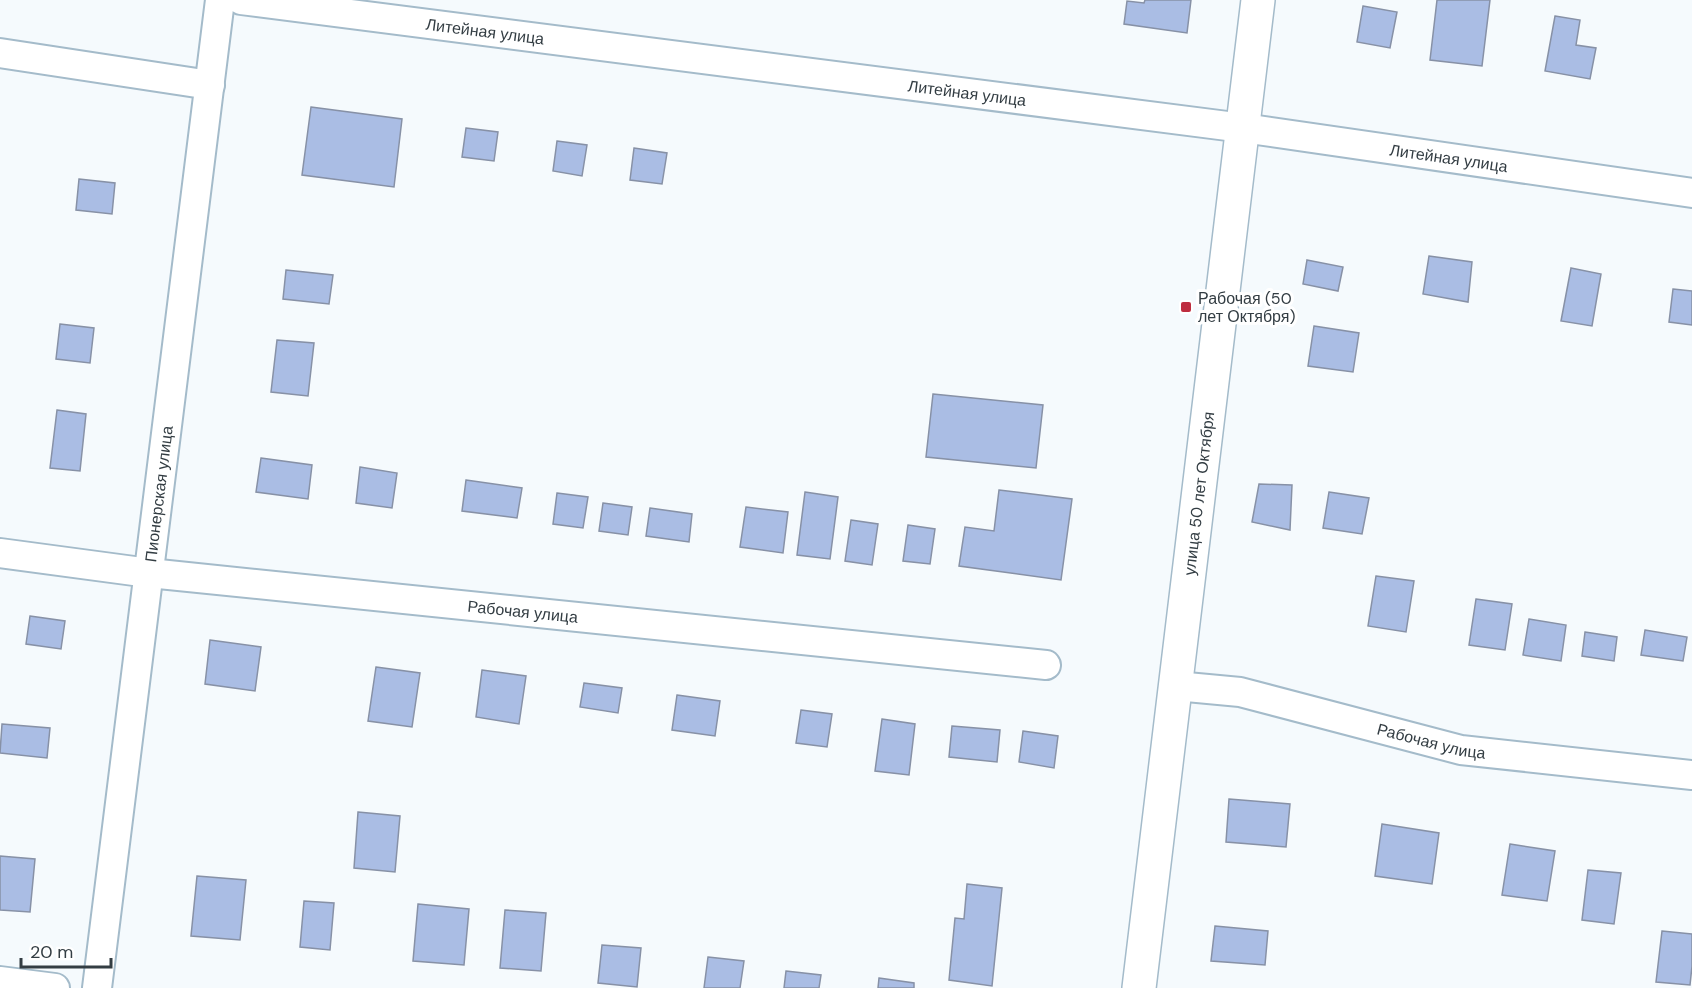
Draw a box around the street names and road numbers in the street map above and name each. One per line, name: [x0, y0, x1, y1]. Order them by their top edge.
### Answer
street label: Литейная улица: [425, 14, 545, 50]
street label: Литейная улица: [907, 75, 1028, 111]
street label: Литейная улица: [1388, 139, 1509, 177]
street label: улица 50 лет Октября: [1179, 411, 1219, 577]
street label: Пионерская улица: [140, 424, 178, 563]
street label: Рабочая улица: [466, 596, 579, 628]
street label: Рабочая улица: [1375, 718, 1487, 764]

